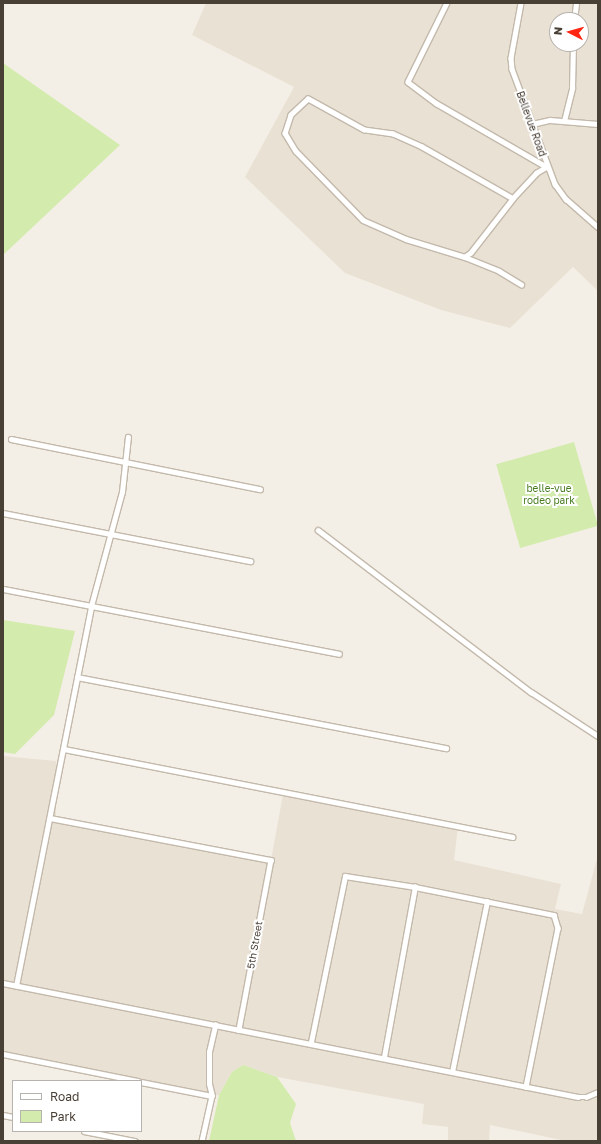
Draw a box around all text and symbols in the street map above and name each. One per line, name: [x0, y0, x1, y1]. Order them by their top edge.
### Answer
north arrow: [549, 12, 589, 52]
text: N: [551, 26, 564, 36]
street label: Bellevue Road: [514, 90, 548, 158]
park label: belle-vue rodeo park: [523, 482, 575, 506]
street label: 5th Street: [245, 920, 265, 970]
legend: [12, 1080, 142, 1132]
text: Road: [50, 1089, 79, 1104]
text: Park: [50, 1109, 76, 1124]

